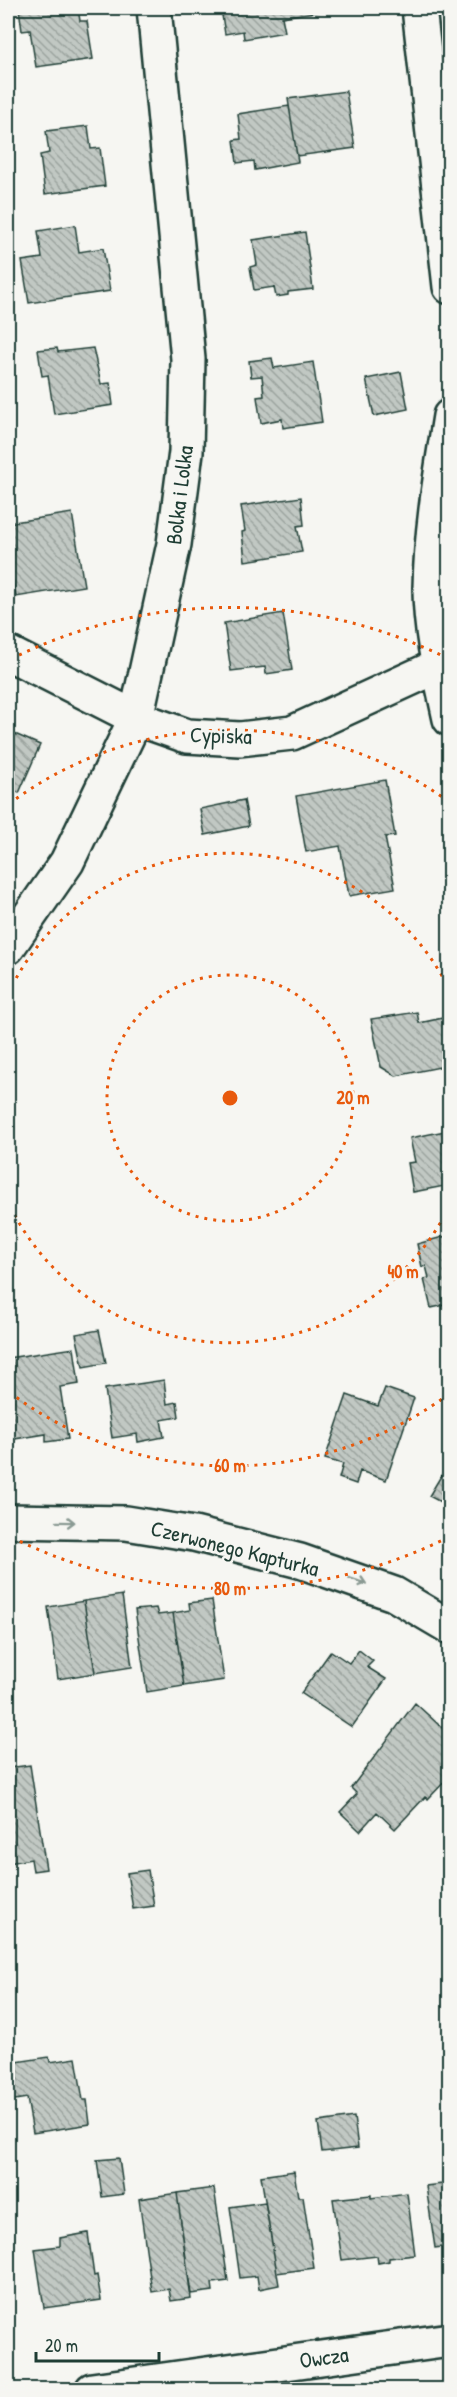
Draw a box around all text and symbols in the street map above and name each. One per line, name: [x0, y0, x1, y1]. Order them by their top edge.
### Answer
street label: Bolka i Lolka: [158, 444, 200, 546]
street label: Cypiska: [190, 719, 253, 751]
text: 20 m: [337, 1085, 369, 1110]
centre of rings: [220, 1088, 240, 1108]
text: 40 m: [387, 1259, 419, 1284]
text: 60 m: [214, 1453, 246, 1478]
street label: Czerwonego Kapturka: [148, 1513, 323, 1583]
one-way arrow: [55, 1516, 75, 1527]
text: 80 m: [214, 1576, 246, 1601]
one-way arrow: [348, 1577, 367, 1588]
scale bar: [36, 2325, 159, 2363]
text: 20 m: [45, 2333, 78, 2358]
street label: Owcza: [298, 2339, 351, 2375]

